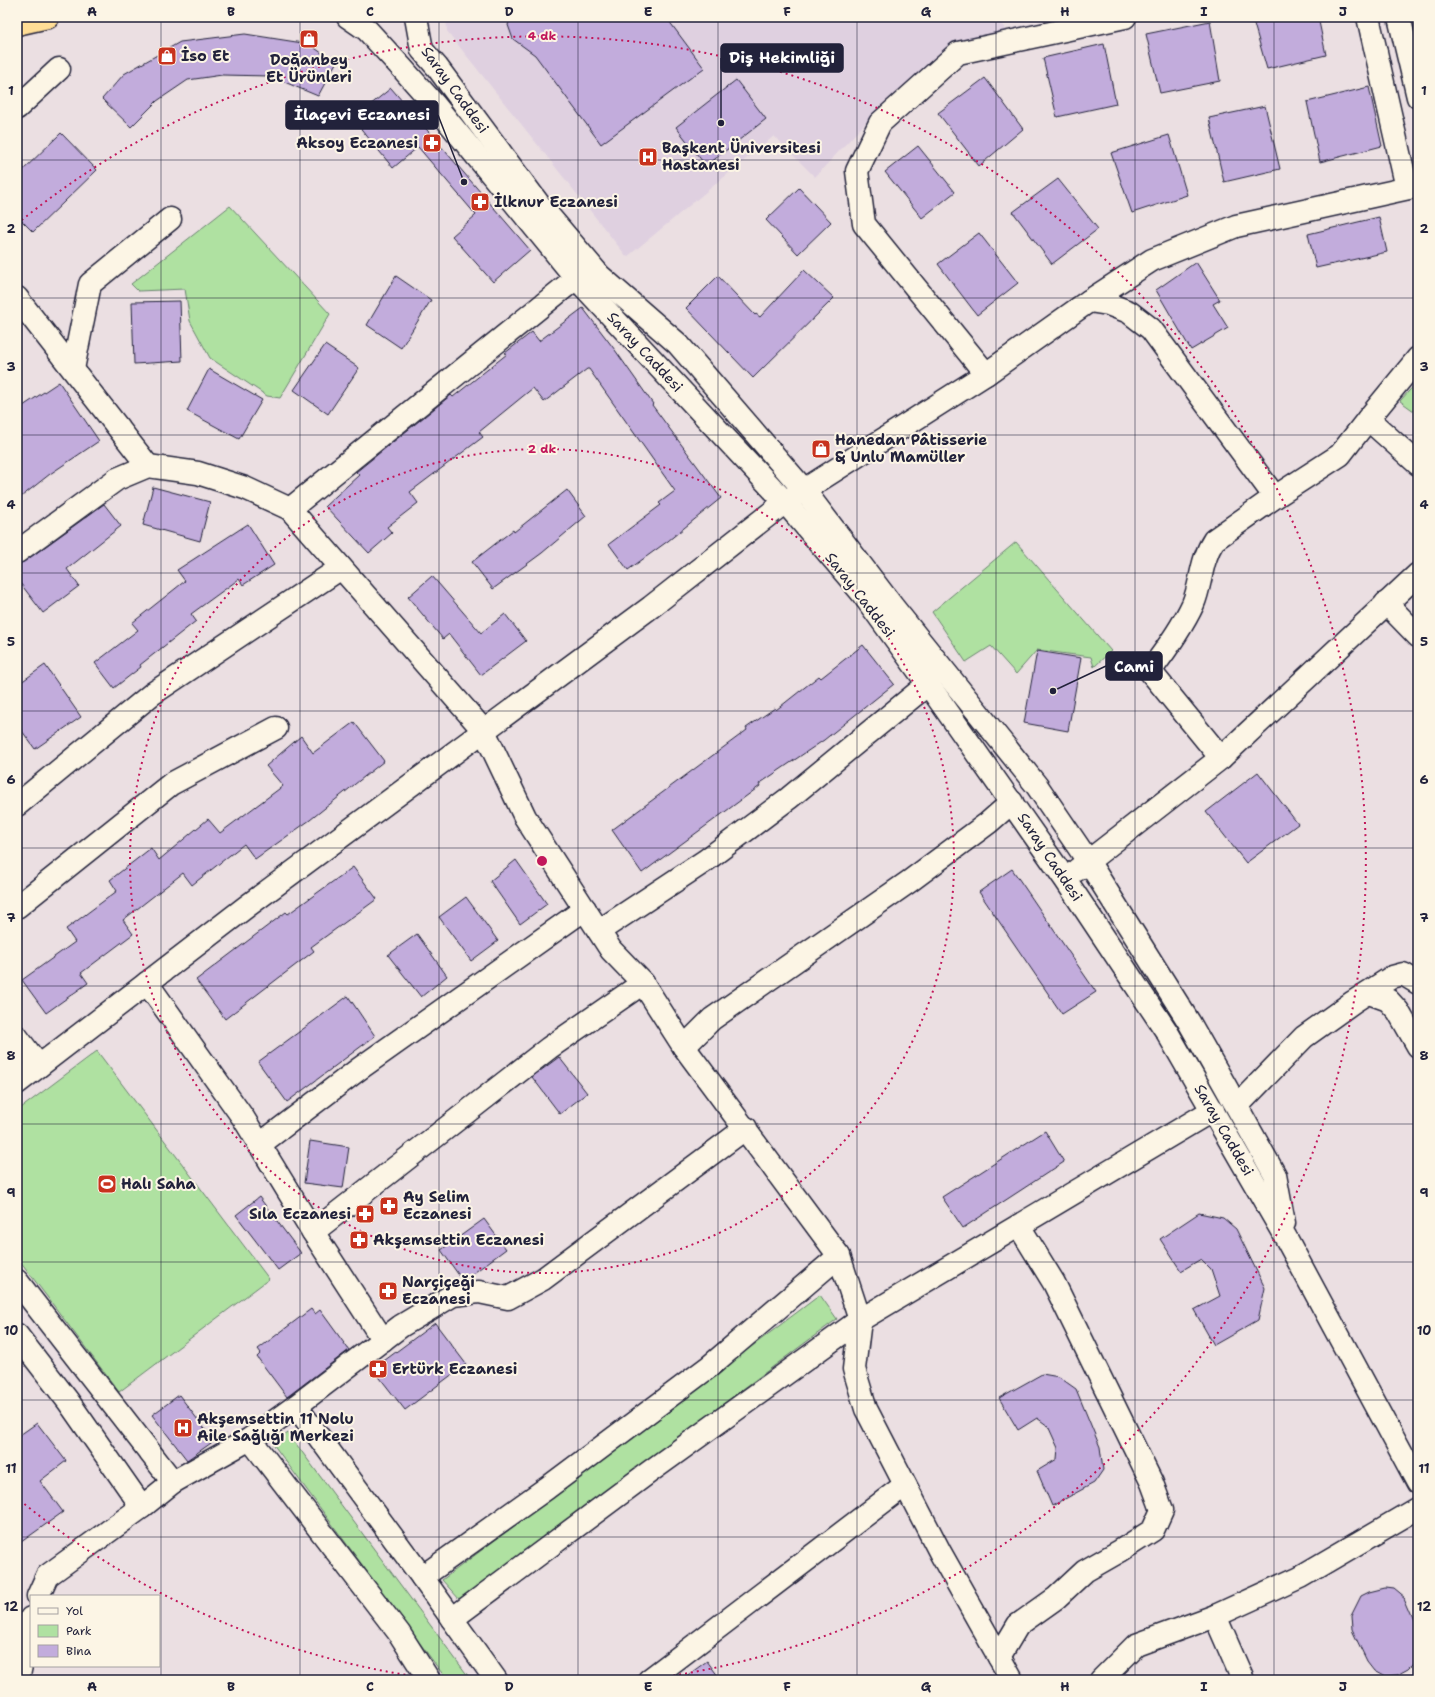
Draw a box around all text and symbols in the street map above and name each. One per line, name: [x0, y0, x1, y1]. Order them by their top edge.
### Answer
text: A: [87, 3, 97, 20]
text: B: [227, 3, 235, 20]
text: C: [366, 3, 374, 20]
text: D: [504, 3, 514, 20]
text: E: [644, 3, 653, 20]
text: F: [783, 3, 791, 20]
text: G: [921, 3, 932, 20]
text: H: [1060, 3, 1070, 20]
text: I: [1200, 3, 1208, 20]
text: J: [1339, 3, 1347, 20]
shop icon: Doğanbey Et Ürünleri: [298, 28, 320, 50]
text: 4 dk: [528, 28, 556, 44]
street label: Saray Caddesi: [417, 43, 493, 137]
callout: Diş Hekimliği: [721, 44, 843, 72]
shop icon: İso Et: [156, 45, 178, 67]
place label: İso Et: [181, 46, 229, 66]
text: Diş Hekimliği: [729, 47, 835, 68]
place label: Doğanbey Et Ürünleri: [266, 50, 352, 87]
text: 1: [8, 82, 14, 99]
text: 1: [1421, 82, 1427, 99]
callout: İlaçevi Eczanesi: [286, 101, 438, 129]
text: İlaçevi Eczanesi: [294, 104, 430, 125]
pharmacy icon: Aksoy Eczanesi: [421, 132, 443, 154]
place label: Aksoy Eczanesi: [296, 133, 418, 153]
place label: Başkent Üniversitesi Hastanesi: [662, 138, 821, 175]
hospital icon: Başkent Üniversitesi Hastanesi: [637, 146, 659, 168]
pharmacy icon: İlknur Eczanesi: [469, 191, 491, 213]
place label: İlknur Eczanesi: [494, 192, 618, 212]
text: 2: [6, 220, 16, 237]
text: 2: [1419, 220, 1429, 237]
street label: Saray Caddesi: [603, 308, 687, 396]
text: 3: [6, 358, 16, 375]
text: 3: [1419, 358, 1429, 375]
place label: Hanedan Pâtisserie & Unlu Mamüller: [835, 430, 987, 467]
shop icon: Hanedan Pâtisserie & Unlu Mamüller: [810, 438, 832, 460]
text: 2 dk: [528, 441, 556, 457]
text: 4: [6, 496, 16, 513]
text: 4: [1419, 496, 1429, 513]
street label: Saray Caddesi: [820, 548, 900, 642]
text: 5: [7, 633, 15, 650]
text: 5: [1420, 633, 1428, 650]
callout: Cami: [1106, 652, 1162, 680]
text: Cami: [1114, 656, 1154, 677]
text: 6: [6, 771, 16, 788]
text: 6: [1419, 771, 1429, 788]
street label: Saray Caddesi: [1013, 809, 1087, 905]
centre of rings: [535, 854, 549, 868]
text: 7: [6, 909, 16, 926]
text: 7: [1419, 909, 1429, 926]
text: 8: [6, 1047, 16, 1064]
text: 8: [1419, 1047, 1429, 1064]
street label: Saray Caddesi: [1190, 1080, 1258, 1180]
sports icon: Halı Saha: [96, 1173, 118, 1195]
place label: Halı Saha: [121, 1174, 197, 1194]
text: 9: [6, 1184, 16, 1201]
text: 9: [1419, 1184, 1429, 1201]
place label: Ay Selim Eczanesi: [403, 1187, 472, 1224]
pharmacy icon: Ay Selim Eczanesi: [378, 1195, 400, 1217]
pharmacy icon: Sıla Eczanesi: [354, 1203, 376, 1225]
place label: Sıla Eczanesi: [249, 1204, 351, 1224]
pharmacy icon: Akşemsettin Eczanesi: [348, 1229, 370, 1251]
place label: Akşemsettin Eczanesi: [373, 1230, 544, 1250]
place label: Narçiçeği Eczanesi: [402, 1272, 475, 1309]
pharmacy icon: Narçiçeği Eczanesi: [377, 1280, 399, 1302]
text: 10: [4, 1322, 18, 1339]
text: 10: [1417, 1322, 1431, 1339]
pharmacy icon: Ertürk Eczanesi: [367, 1358, 389, 1380]
place label: Ertürk Eczanesi: [392, 1359, 517, 1379]
place label: Akşemsettin 11 Nolu Aile Sağlığı Merkezi: [197, 1409, 354, 1446]
hospital icon: Akşemsettin 11 Nolu Aile Sağlığı Merkezi: [172, 1417, 194, 1439]
text: 11: [5, 1460, 17, 1477]
text: 11: [1418, 1460, 1430, 1477]
legend: [30, 1595, 160, 1667]
text: 12: [4, 1598, 18, 1615]
text: 12: [1417, 1598, 1431, 1615]
text: Yol: [66, 1603, 83, 1619]
text: Park: [66, 1623, 92, 1639]
text: Bina: [66, 1643, 92, 1659]
text: A: [87, 1678, 97, 1695]
text: B: [227, 1678, 235, 1695]
text: C: [366, 1678, 374, 1695]
text: D: [504, 1678, 514, 1695]
text: E: [644, 1678, 653, 1695]
text: F: [783, 1678, 791, 1695]
text: G: [921, 1678, 932, 1695]
text: H: [1060, 1678, 1070, 1695]
text: I: [1200, 1678, 1208, 1695]
text: J: [1339, 1678, 1347, 1695]

